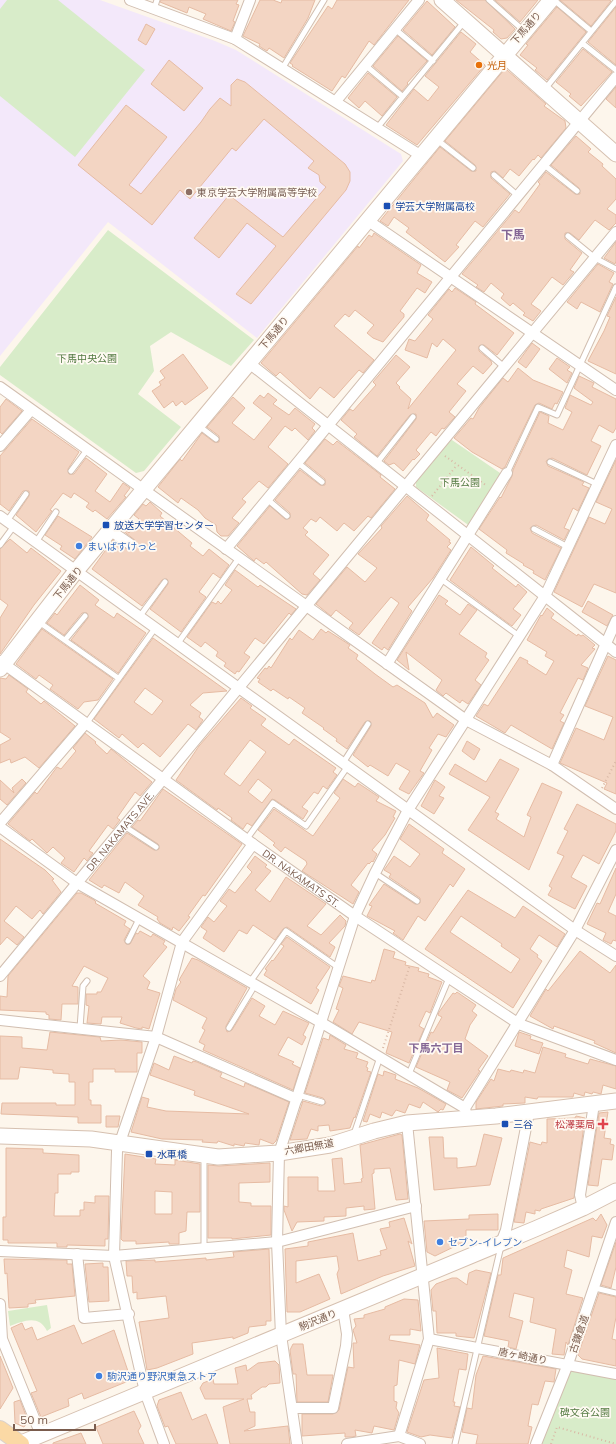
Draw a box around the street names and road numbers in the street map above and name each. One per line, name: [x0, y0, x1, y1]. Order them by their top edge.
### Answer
street label: 下馬通り: [508, 9, 544, 47]
street label: 下馬通り: [256, 314, 292, 352]
street label: 下馬通り: [50, 563, 86, 603]
street label: DR. NAKAMATS AVE.: [83, 789, 157, 874]
street label: DR. NAKAMATS ST.: [260, 846, 342, 910]
street label: 六郷田無道: [283, 1136, 335, 1158]
street label: 駒沢通り: [297, 1306, 339, 1334]
street label: 古鎌倉道: [566, 1313, 592, 1355]
street label: 唐ヶ崎通り: [497, 1345, 549, 1367]

